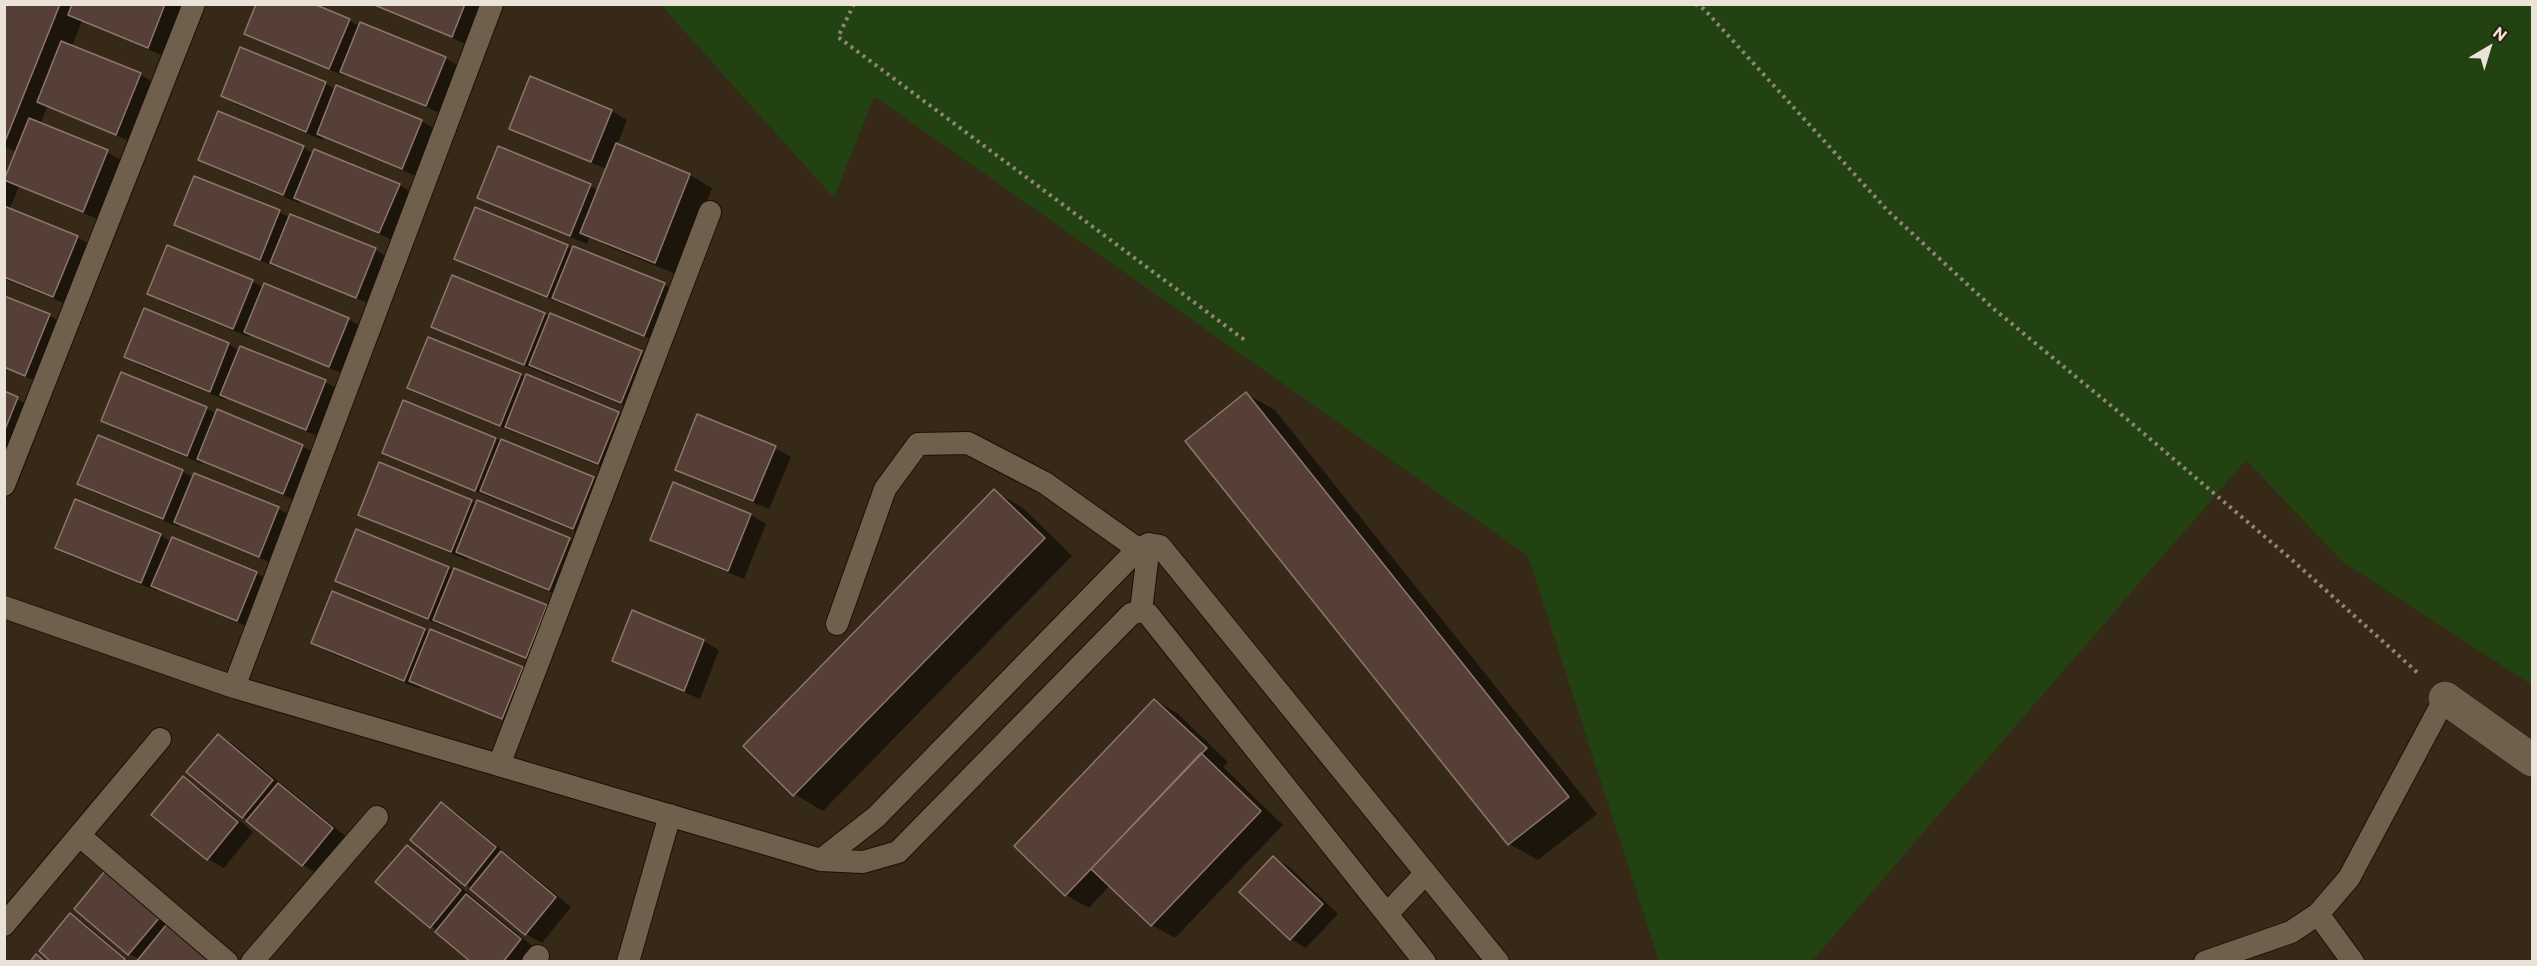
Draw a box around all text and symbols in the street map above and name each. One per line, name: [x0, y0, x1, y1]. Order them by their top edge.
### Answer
north arrow: [2459, 18, 2519, 78]
text: N: [2490, 22, 2511, 45]

